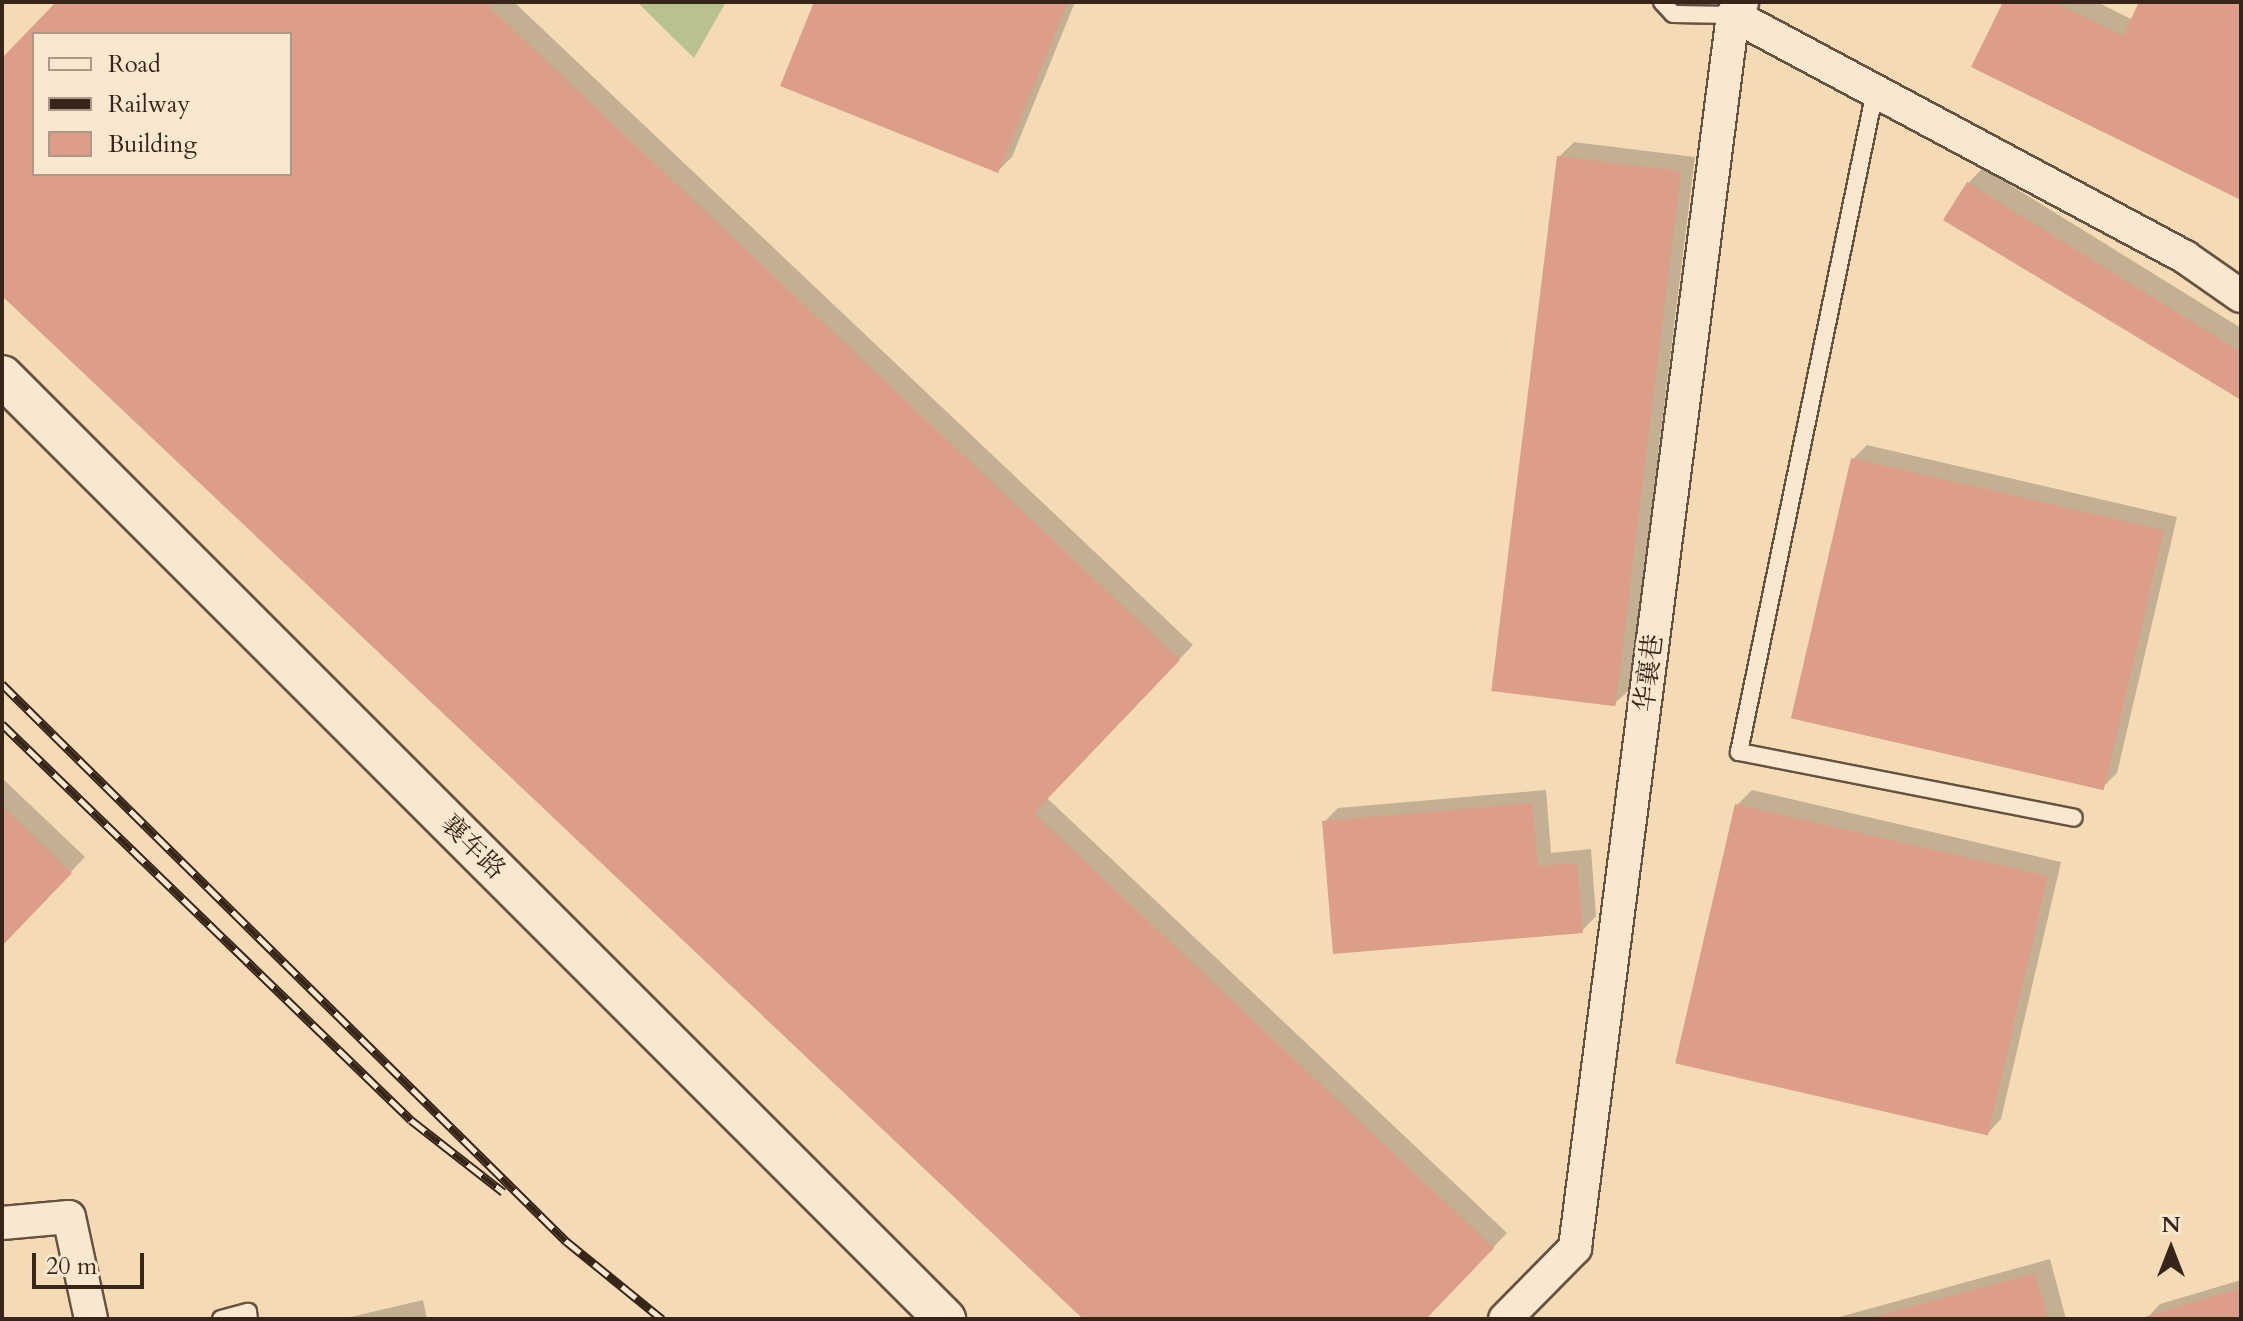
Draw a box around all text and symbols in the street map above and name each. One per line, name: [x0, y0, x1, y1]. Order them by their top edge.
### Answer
legend: [32, 32, 292, 176]
text: Road: [108, 48, 161, 81]
text: Railway: [108, 88, 190, 121]
text: Building: [108, 128, 197, 161]
street label: 华襄巷: [1629, 632, 1669, 714]
street label: 襄车路: [434, 808, 512, 886]
north arrow: [2131, 1209, 2211, 1289]
text: N: [2161, 1210, 2181, 1240]
scale bar: [36, 1237, 148, 1287]
text: 20 m: [46, 1250, 97, 1283]

